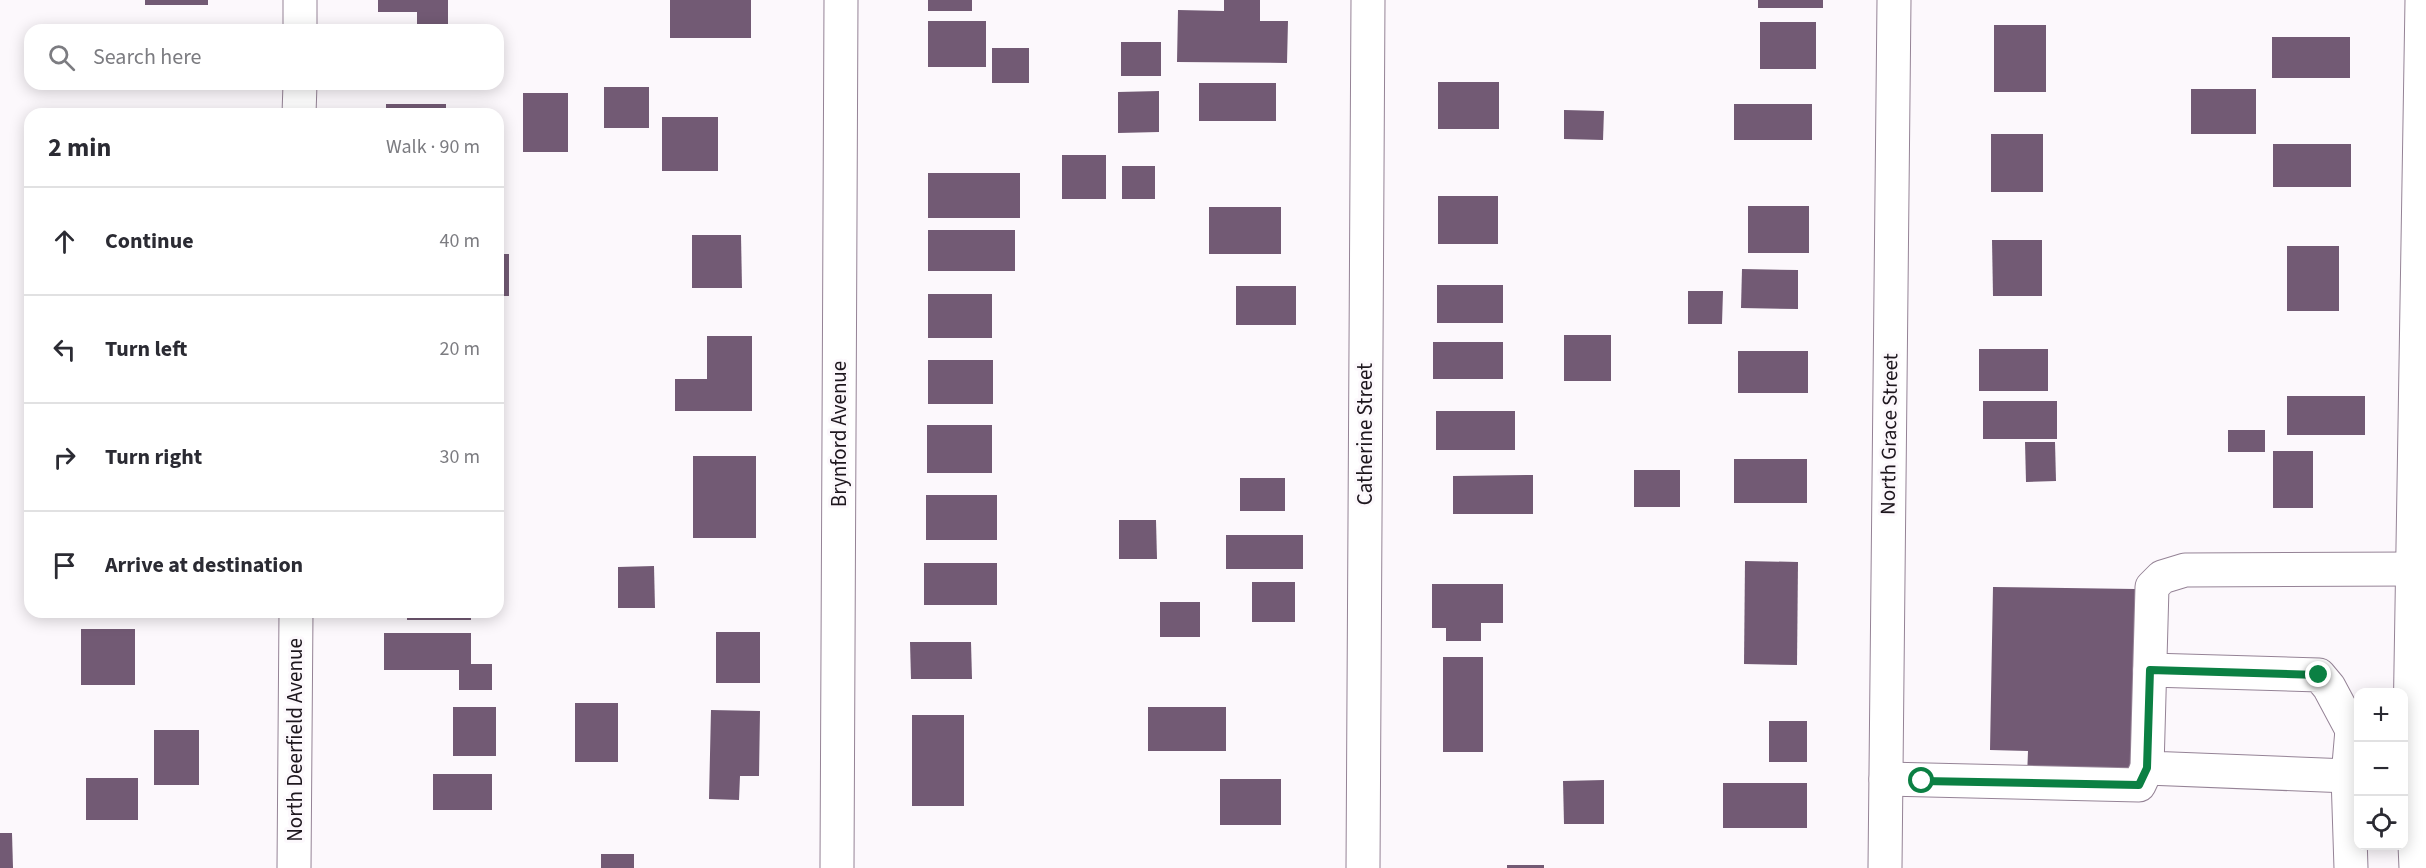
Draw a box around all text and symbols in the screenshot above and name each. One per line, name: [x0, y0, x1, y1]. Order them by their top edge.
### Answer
search box: [24, 24, 504, 90]
icon: search: [45, 41, 78, 74]
text: Search here: [93, 41, 201, 73]
text: 2 min: [48, 129, 111, 166]
text: Walk · 90 m: [386, 133, 480, 161]
icon: ahead: [48, 225, 81, 258]
text: Continue: [105, 225, 194, 257]
text: 40 m: [440, 227, 480, 255]
icon: left: [48, 333, 81, 366]
text: Turn left: [105, 333, 187, 365]
text: 20 m: [440, 335, 480, 363]
street label: North Grace Street: [1873, 353, 1905, 515]
street label: Brynford Avenue: [824, 361, 854, 507]
street label: Catherine Street: [1350, 363, 1380, 505]
icon: right: [48, 441, 81, 474]
text: Turn right: [105, 441, 202, 473]
text: 30 m: [440, 443, 480, 471]
icon: arrive: [48, 549, 81, 582]
text: Arrive at destination: [105, 549, 303, 581]
street label: North Deerfield Avenue: [280, 638, 310, 842]
route end: [2305, 661, 2331, 687]
map controls: [2354, 688, 2408, 850]
button: +: [2354, 688, 2408, 742]
button: −: [2354, 742, 2408, 796]
route start: [1908, 767, 1934, 793]
button: locate: [2354, 796, 2408, 850]

